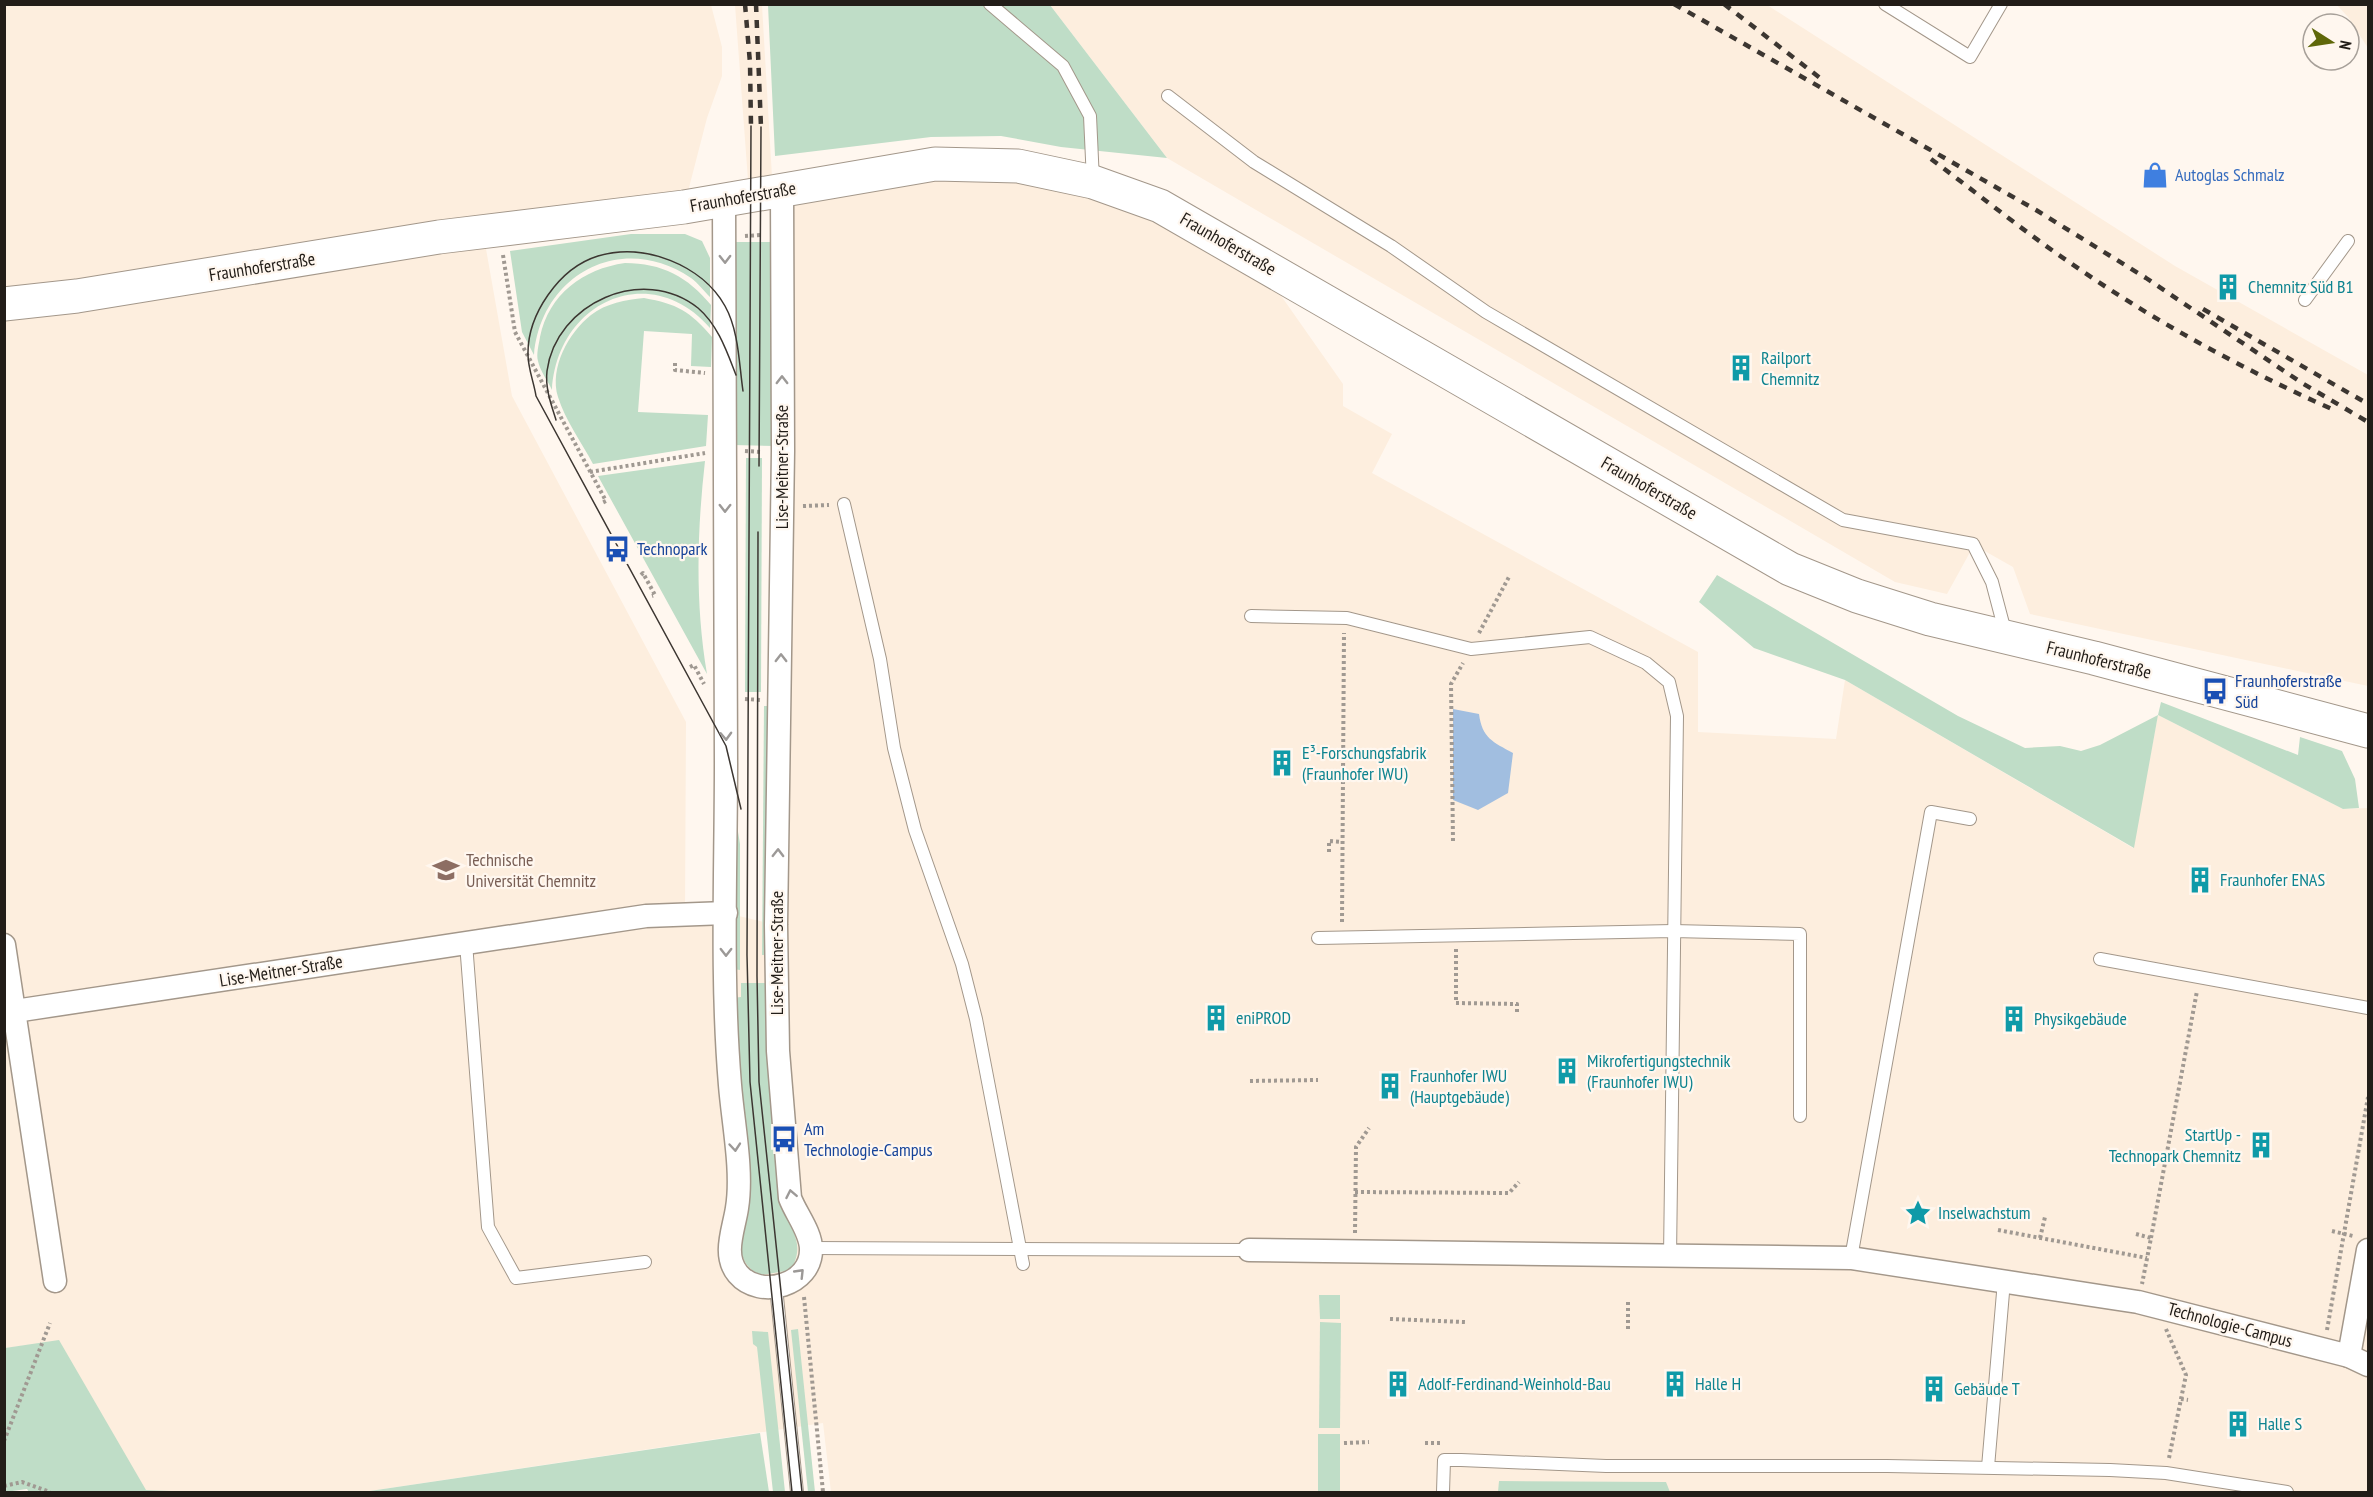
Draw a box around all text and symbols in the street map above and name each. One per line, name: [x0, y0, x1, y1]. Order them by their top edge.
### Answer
north arrow: [2301, 12, 2361, 72]
text: N: [2335, 39, 2356, 51]
shop icon: Autoglas Schmalz: [2140, 160, 2170, 190]
place label: Autoglas Schmalz: [2175, 163, 2285, 186]
street label: Fraunhoferstraße: [688, 176, 798, 217]
street label: Fraunhoferstraße: [1176, 207, 1280, 280]
street label: Fraunhoferstraße: [207, 247, 317, 286]
one-way arrow: [719, 254, 731, 263]
building icon: Chemnitz Süd B1: [2213, 272, 2243, 302]
place label: Chemnitz Süd B1: [2248, 275, 2354, 298]
place label: Railport Chemnitz: [1761, 346, 1820, 390]
building icon: Railport Chemnitz: [1726, 353, 1756, 383]
one-way arrow: [776, 376, 788, 385]
street label: Lise-Meitner-Straße: [770, 405, 793, 529]
street label: Fraunhoferstraße: [1597, 451, 1701, 524]
one-way arrow: [719, 504, 731, 513]
bus stop icon: Technopark: [602, 534, 632, 564]
place label: Technopark: [637, 537, 707, 560]
street label: Fraunhoferstraße: [2044, 635, 2154, 684]
one-way arrow: [775, 653, 787, 662]
place label: Fraunhoferstraße Süd: [2235, 669, 2342, 713]
bus stop icon: Fraunhoferstraße Süd: [2200, 676, 2230, 706]
one-way arrow: [719, 732, 732, 741]
place label: E³-Forschungsfabrik (Fraunhofer IWU): [1302, 741, 1427, 785]
building icon: E³-Forschungsfabrik (Fraunhofer IWU): [1267, 748, 1297, 778]
place label: Technische Universität Chemnitz: [466, 848, 596, 892]
one-way arrow: [772, 848, 784, 857]
school or university icon: Technische Universität Chemnitz: [431, 855, 461, 885]
building icon: Fraunhofer ENAS: [2185, 865, 2215, 895]
place label: Fraunhofer ENAS: [2220, 868, 2325, 891]
street label: Lise-Meitner-Straße: [765, 891, 788, 1015]
one-way arrow: [720, 948, 732, 957]
street label: Lise-Meitner-Straße: [218, 949, 344, 992]
building icon: eniPROD: [1201, 1003, 1231, 1033]
building icon: Physikgebäude: [1999, 1004, 2029, 1034]
place label: eniPROD: [1236, 1006, 1291, 1029]
place label: Physikgebäude: [2034, 1007, 2127, 1030]
place label: Mikrofertigungstechnik (Fraunhofer IWU): [1587, 1049, 1731, 1093]
building icon: Mikrofertigungstechnik (Fraunhofer IWU): [1552, 1056, 1582, 1086]
place label: Fraunhofer IWU (Hauptgebäude): [1410, 1064, 1510, 1108]
building icon: Fraunhofer IWU (Hauptgebäude): [1375, 1071, 1405, 1101]
place label: Am Technologie-Campus: [804, 1117, 932, 1161]
place label: StartUp - Technopark Chemnitz: [2109, 1123, 2241, 1167]
bus stop icon: Am Technologie-Campus: [769, 1124, 799, 1154]
building icon: StartUp - Technopark Chemnitz: [2246, 1130, 2276, 1160]
one-way arrow: [728, 1142, 741, 1151]
one-way arrow: [785, 1189, 797, 1199]
place icon: Inselwachstum: [1903, 1198, 1933, 1228]
place label: Inselwachstum: [1938, 1201, 2031, 1224]
one-way arrow: [793, 1270, 804, 1280]
street label: Technologie-Campus: [2165, 1297, 2295, 1352]
building icon: Adolf-Ferdinand-Weinhold-Bau: [1383, 1369, 1413, 1399]
building icon: Halle H: [1660, 1369, 1690, 1399]
place label: Adolf-Ferdinand-Weinhold-Bau: [1418, 1372, 1611, 1395]
place label: Halle H: [1695, 1372, 1741, 1395]
building icon: Gebäude T: [1919, 1374, 1949, 1404]
place label: Gebäude T: [1954, 1377, 2020, 1400]
building icon: Halle S: [2223, 1409, 2253, 1439]
place label: Halle S: [2258, 1412, 2302, 1435]

